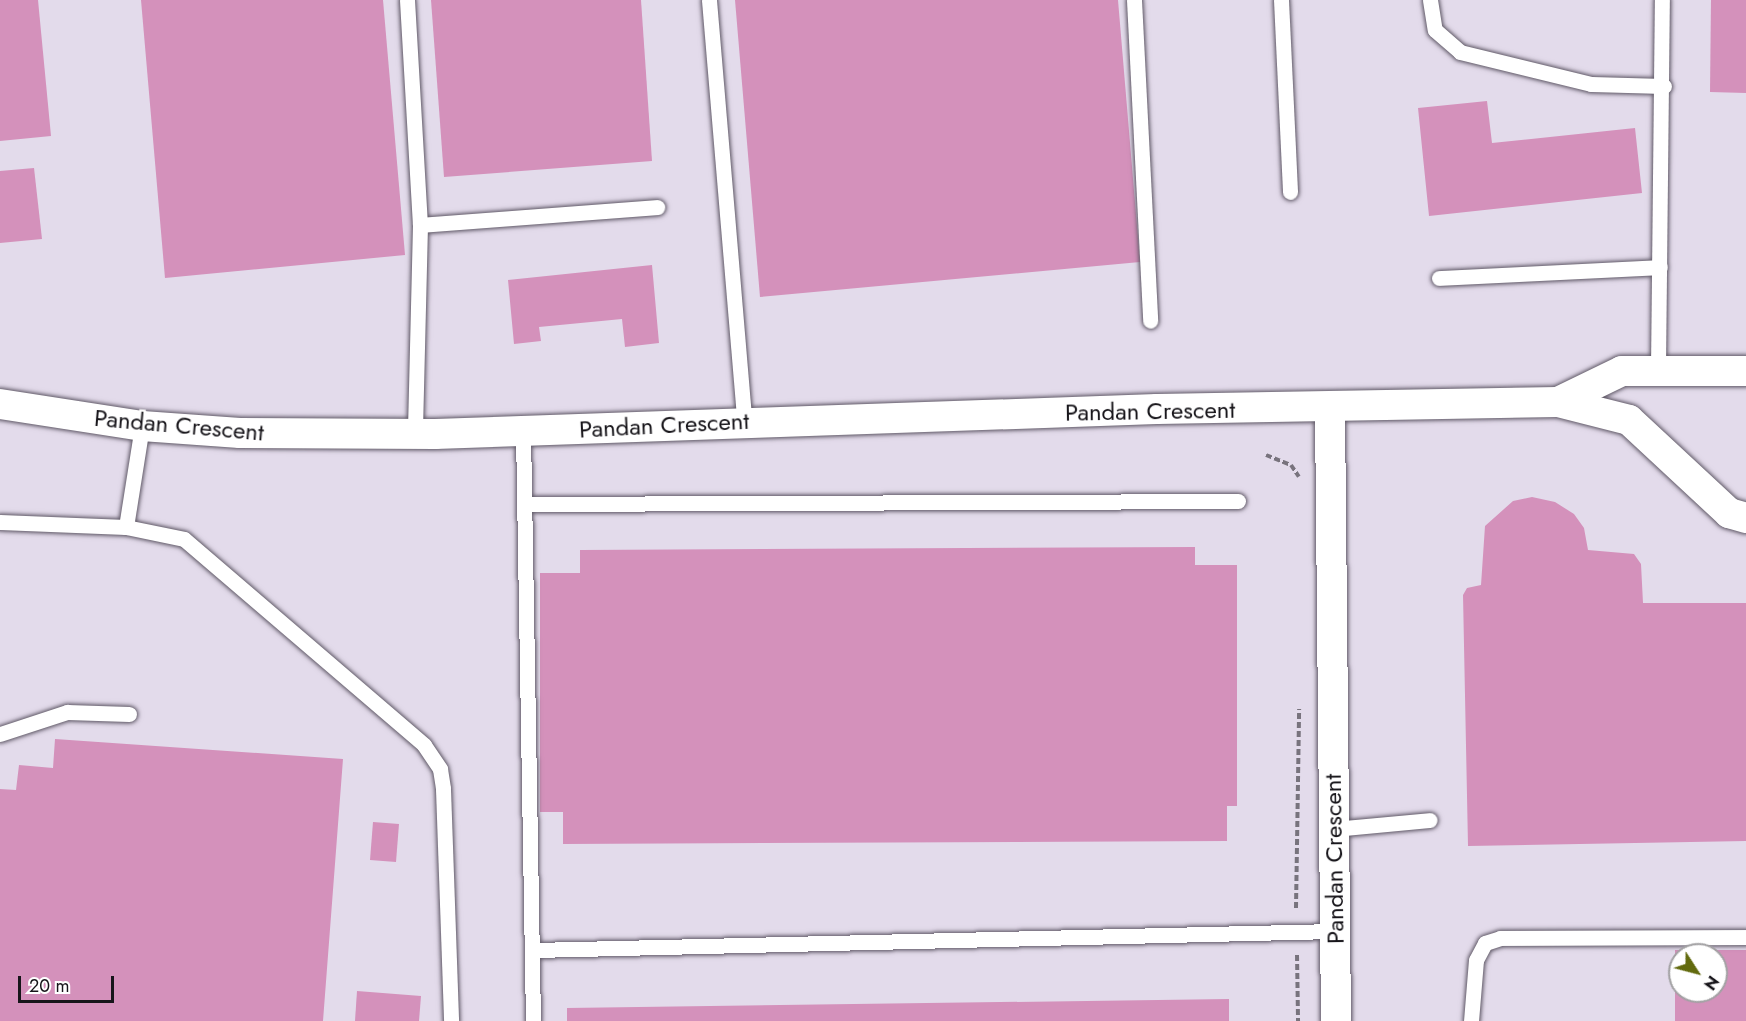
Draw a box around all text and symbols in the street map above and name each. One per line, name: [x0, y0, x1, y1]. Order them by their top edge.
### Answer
street label: Pandan Crescent: [1065, 395, 1235, 427]
street label: Pandan Crescent: [93, 403, 265, 447]
street label: Pandan Crescent: [578, 406, 750, 444]
street label: Pandan Crescent: [1318, 774, 1350, 944]
north arrow: [1668, 943, 1728, 1003]
scale bar: [21, 964, 117, 1002]
text: N: [1698, 971, 1724, 995]
text: 20 m: [29, 973, 69, 999]

